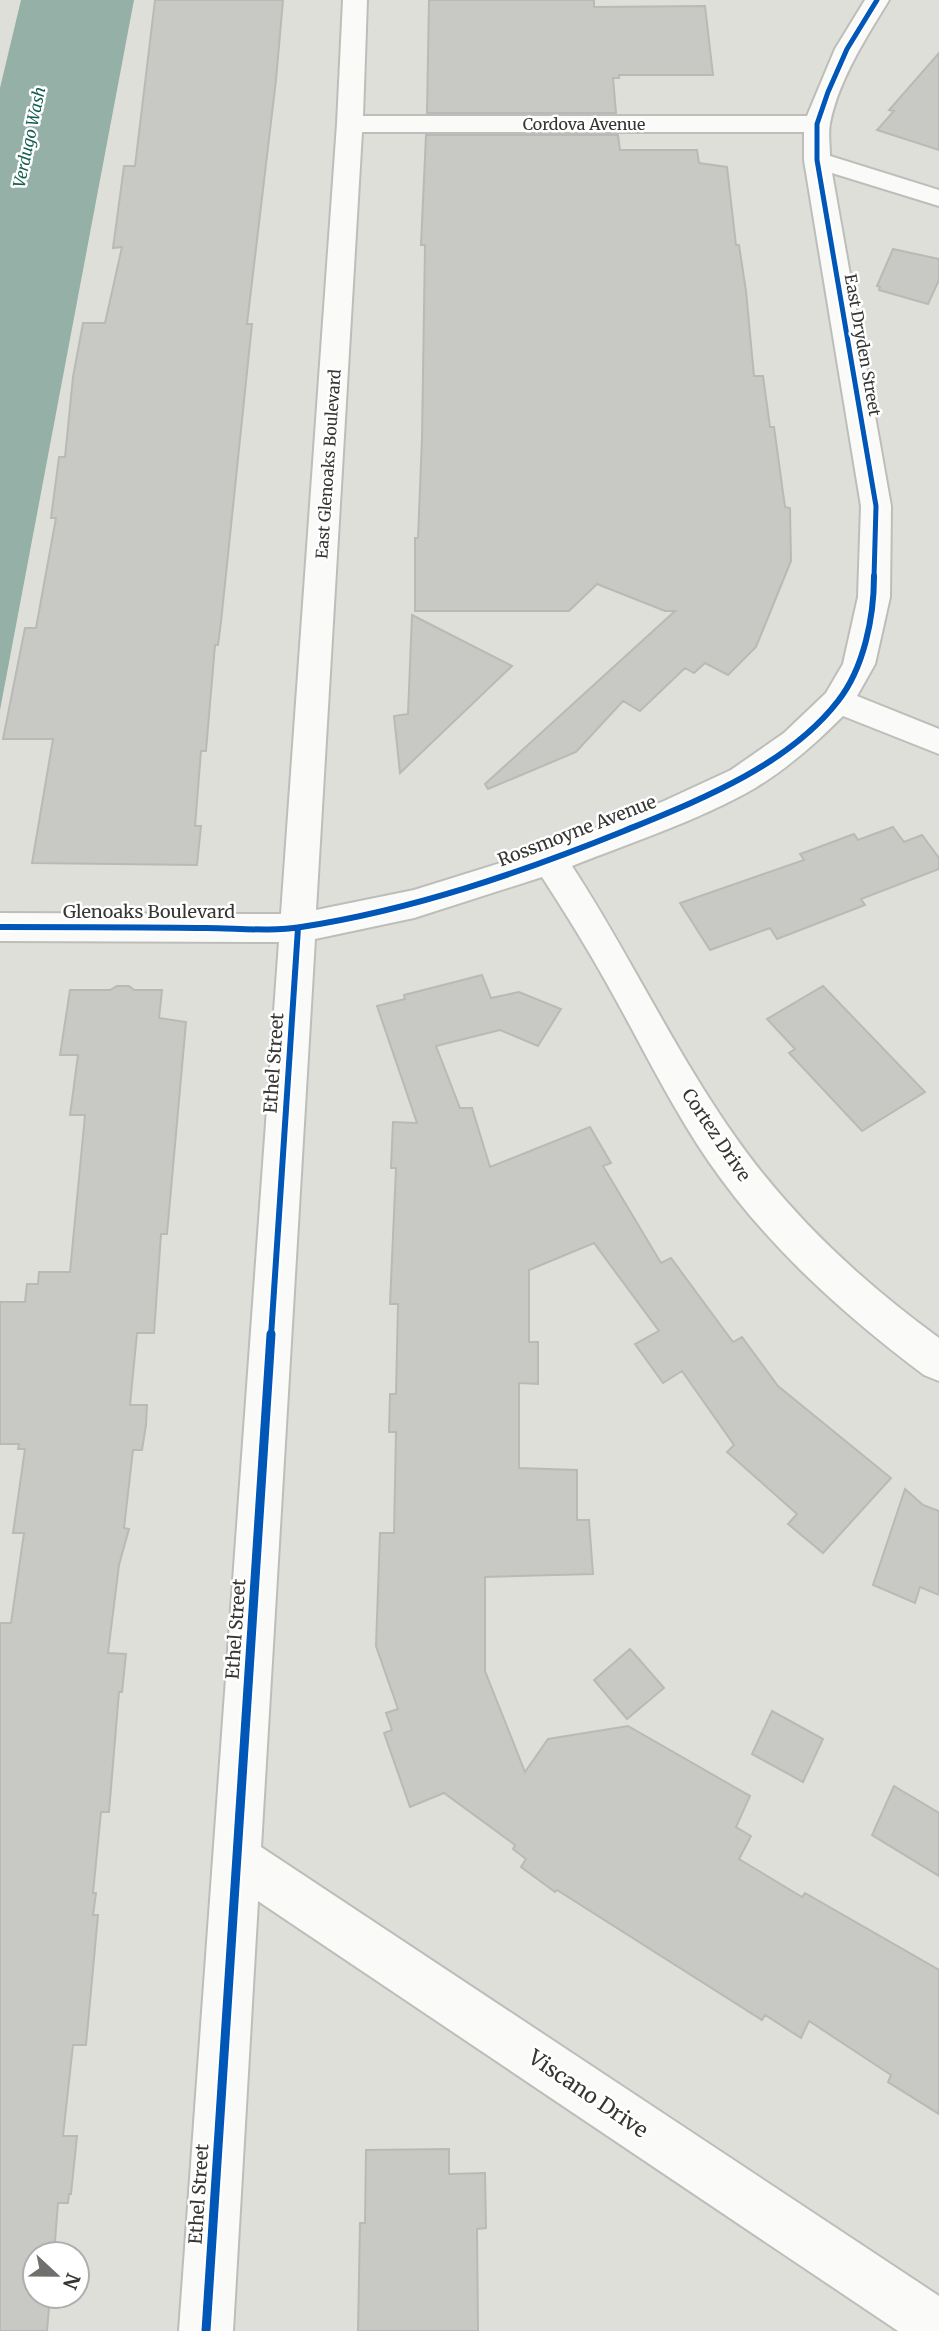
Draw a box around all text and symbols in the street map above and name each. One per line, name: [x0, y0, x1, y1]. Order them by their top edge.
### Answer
water label: Verdugo Wash: [9, 85, 49, 189]
street label: Cordova Avenue: [523, 114, 645, 134]
street label: East Dryden Street: [841, 272, 885, 418]
street label: East Glenoaks Boulevard: [311, 368, 345, 560]
street label: Rossmoyne Avenue: [494, 790, 659, 871]
street label: Glenoaks Boulevard: [63, 900, 235, 923]
street label: Ethel Street: [259, 1012, 288, 1114]
street label: Cortez Drive: [677, 1084, 756, 1185]
street label: Ethel Street: [221, 1578, 250, 1680]
street label: Viscano Drive: [523, 2043, 653, 2144]
street label: Ethel Street: [184, 2143, 213, 2245]
north arrow: [21, 2240, 91, 2310]
text: N: [58, 2270, 86, 2293]

